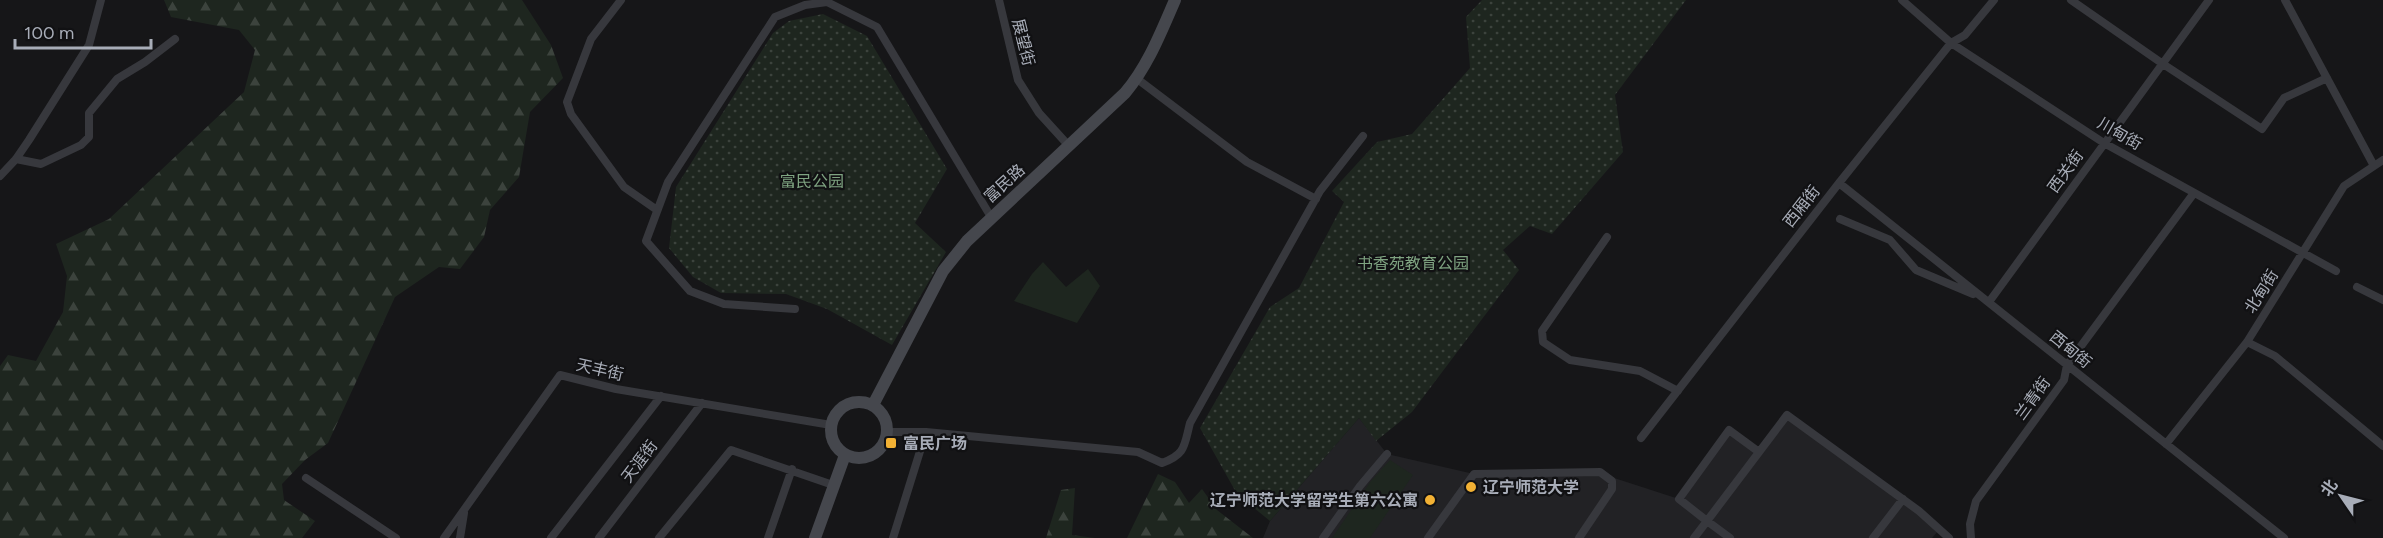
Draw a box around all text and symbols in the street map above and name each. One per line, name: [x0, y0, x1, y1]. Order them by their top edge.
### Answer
scale bar: [15, 12, 152, 50]
street label: 展望街: [1008, 17, 1039, 68]
text: 100 m: [24, 22, 74, 44]
street label: 川甸街: [2094, 113, 2145, 154]
street label: 西关街: [2044, 146, 2087, 196]
street label: 富民路: [980, 160, 1029, 206]
park label: 富民公园: [780, 172, 844, 191]
street label: 西厢街: [1779, 182, 1824, 231]
park label: 书香苑教育公园: [1357, 254, 1469, 273]
street label: 北甸街: [2241, 266, 2282, 317]
street label: 西甸街: [2046, 327, 2095, 372]
street label: 天丰街: [574, 355, 625, 384]
street label: 兰青街: [2011, 373, 2054, 423]
place label: 富民广场: [903, 434, 967, 453]
street label: 天涯街: [617, 436, 661, 486]
marker: 富民广场: [884, 436, 898, 450]
north arrow: [2311, 466, 2371, 526]
text: 北: [2317, 476, 2341, 500]
place label: 辽宁师范大学: [1483, 478, 1579, 497]
marker: 辽宁师范大学: [1464, 480, 1478, 494]
place label: 辽宁师范大学留学生第六公寓: [1210, 491, 1418, 510]
marker: 辽宁师范大学留学生第六公寓: [1423, 493, 1437, 507]

